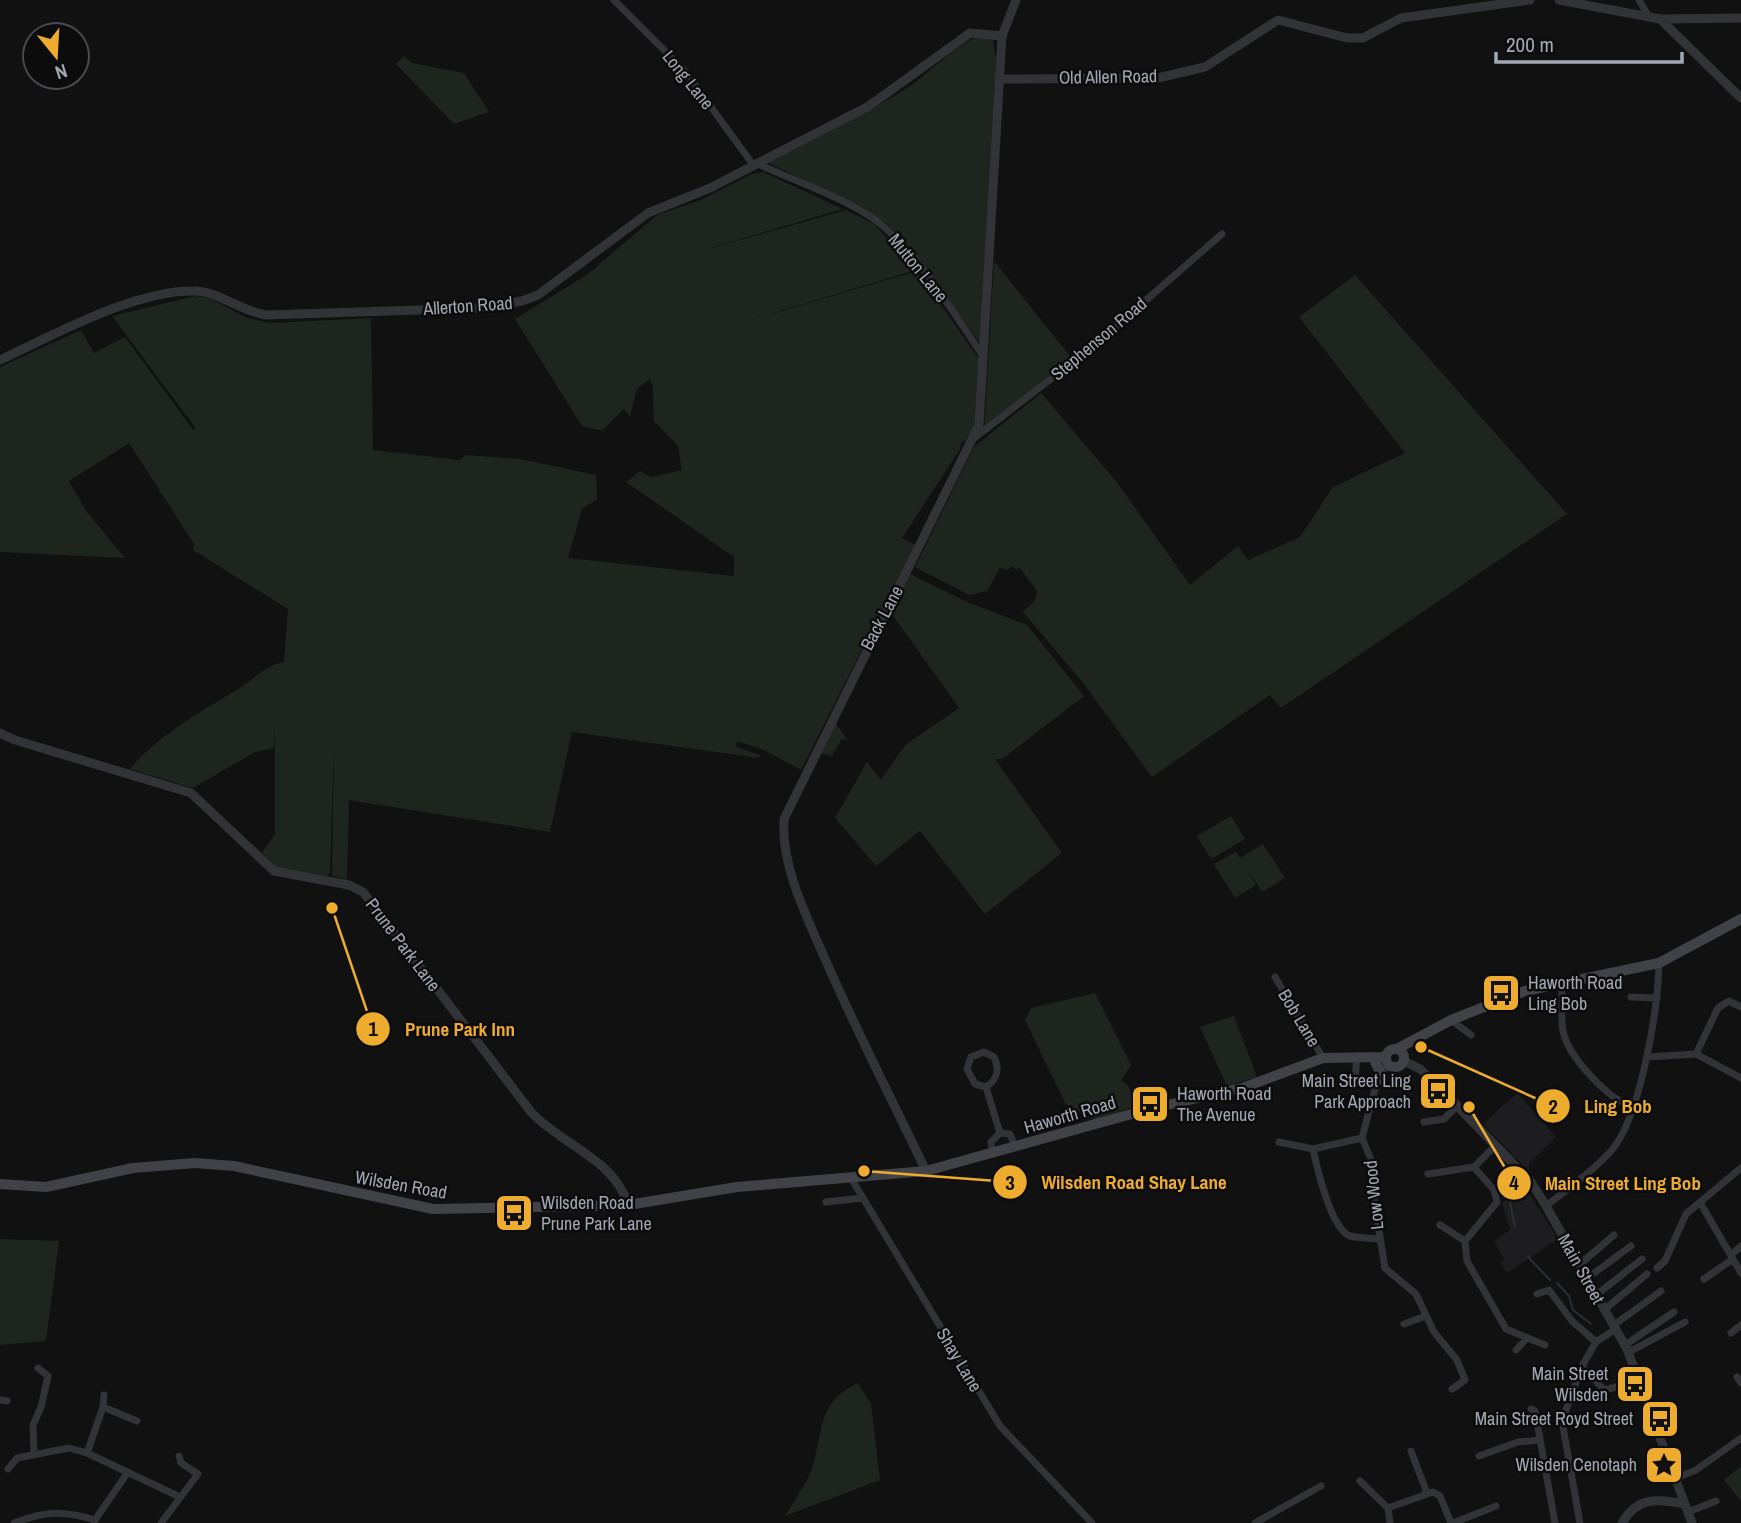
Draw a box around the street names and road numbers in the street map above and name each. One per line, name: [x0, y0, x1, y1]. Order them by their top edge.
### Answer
street label: Long Lane: [657, 45, 720, 115]
street label: Old Allen Road: [1059, 63, 1157, 90]
street label: Mutton Lane: [883, 228, 954, 307]
street label: Allerton Road: [421, 290, 513, 321]
street label: Stephenson Road: [1045, 291, 1152, 386]
street label: Back Lane: [854, 581, 909, 654]
street label: Prune Park Lane: [360, 893, 447, 996]
street label: Bob Lane: [1272, 984, 1326, 1051]
street label: Haworth Road: [1021, 1090, 1119, 1140]
street label: Low Wood: [1357, 1159, 1390, 1231]
street label: Wilsden Road: [353, 1164, 449, 1205]
street label: Main Street: [1552, 1229, 1611, 1308]
street label: Shay Lane: [931, 1323, 988, 1396]

